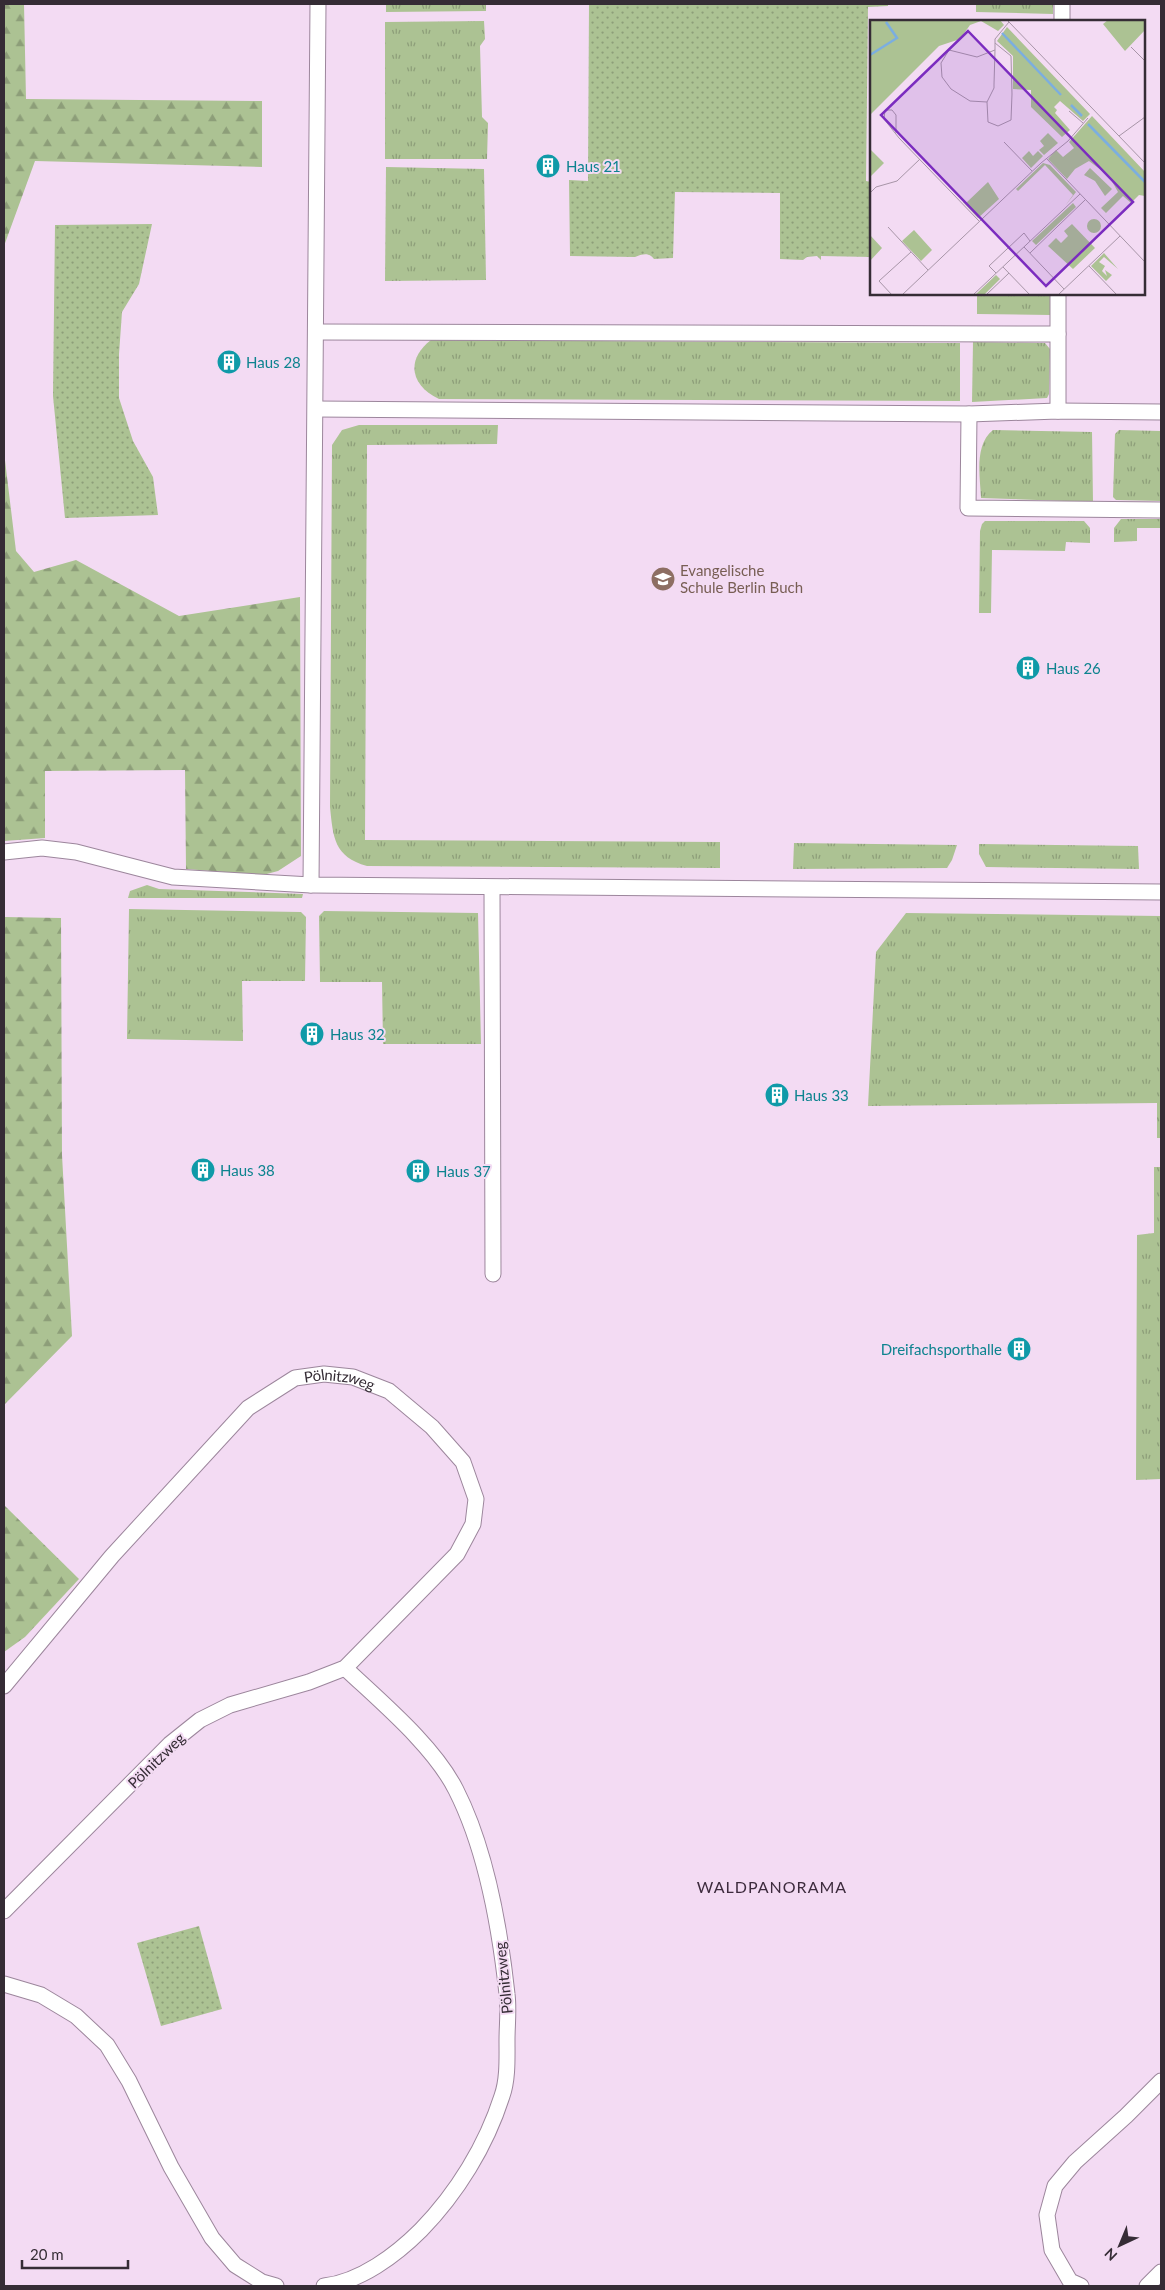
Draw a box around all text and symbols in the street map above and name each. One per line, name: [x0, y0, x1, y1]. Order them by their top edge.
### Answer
inset map: [870, 20, 1145, 295]
building icon: Haus 21: [535, 153, 561, 179]
place label: Haus 21: [566, 157, 621, 175]
building icon: Haus 28: [216, 349, 242, 375]
place label: Haus 28: [246, 353, 301, 371]
place label: Evangelische Schule Berlin Buch: [680, 561, 803, 596]
school or university icon: Evangelische Schule Berlin Buch: [650, 566, 676, 592]
building icon: Haus 26: [1015, 655, 1041, 681]
place label: Haus 26: [1046, 659, 1101, 677]
building icon: Haus 32: [299, 1021, 325, 1047]
place label: Haus 32: [330, 1025, 385, 1043]
building icon: Haus 33: [764, 1082, 790, 1108]
place label: Haus 33: [794, 1086, 849, 1104]
building icon: Haus 38: [190, 1157, 216, 1183]
building icon: Haus 37: [405, 1158, 431, 1184]
place label: Haus 38: [220, 1161, 275, 1179]
place label: Haus 37: [436, 1162, 491, 1180]
building icon: Dreifachsporthalle: [1006, 1336, 1032, 1362]
place label: Dreifachsporthalle: [881, 1340, 1002, 1358]
street label: Pölnitzweg: [303, 1365, 378, 1394]
street label: Pölnitzweg: [124, 1728, 188, 1792]
district label: WALDPANORAMA: [697, 1877, 847, 1896]
street label: Pölnitzweg: [490, 1941, 516, 2015]
north arrow: [1095, 2220, 1145, 2270]
scale bar: [22, 2238, 129, 2270]
text: 20 m: [30, 2245, 64, 2263]
text: N: [1101, 2245, 1120, 2265]

